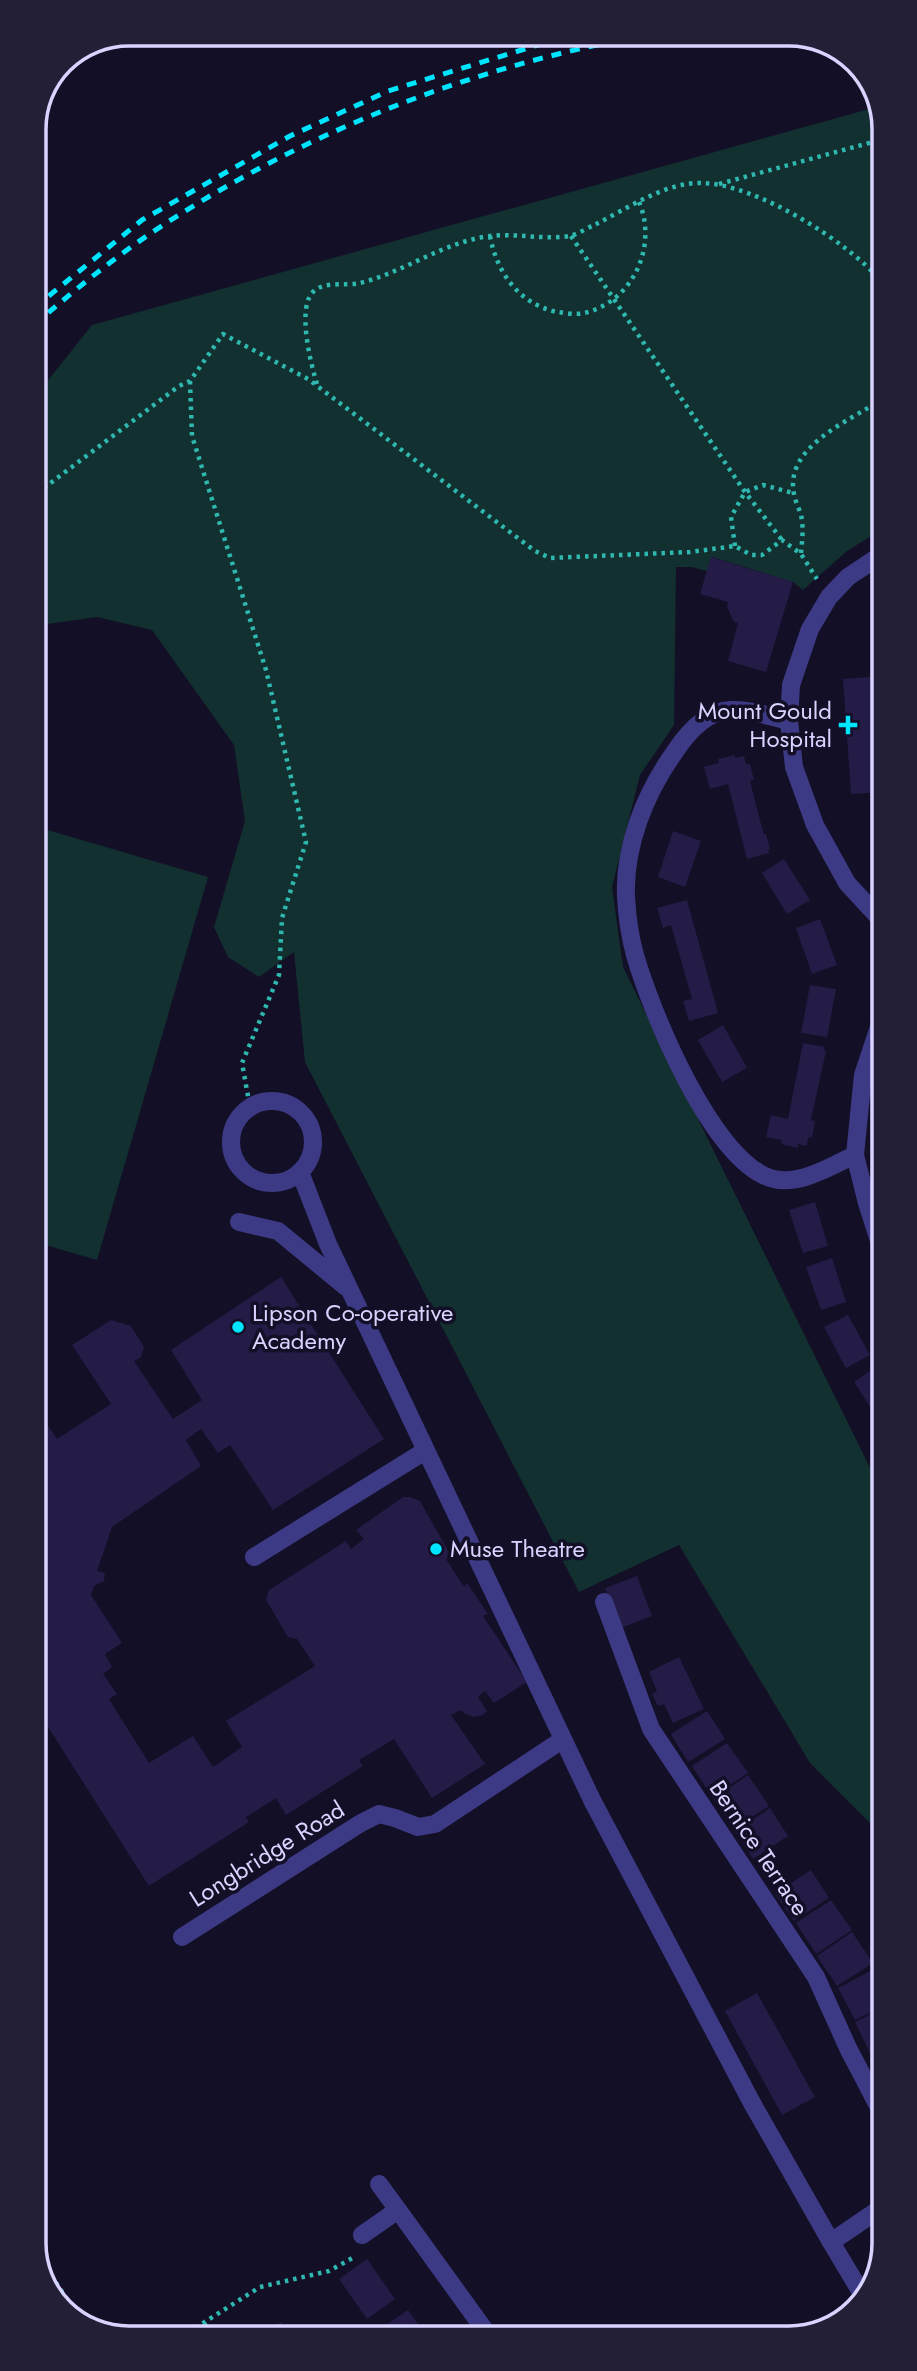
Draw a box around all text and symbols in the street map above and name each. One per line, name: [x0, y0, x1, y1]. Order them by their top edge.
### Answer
place label: Mount Gould Hospital: [698, 693, 832, 756]
marker: Mount Gould Hospital: [838, 715, 858, 735]
place label: Lipson Co-operative Academy: [252, 1295, 453, 1358]
marker: Lipson Co-operative Academy: [230, 1319, 246, 1335]
place label: Muse Theatre: [450, 1531, 585, 1566]
marker: Muse Theatre: [428, 1541, 444, 1557]
street label: Bernice Terrace: [701, 1773, 818, 1923]
street label: Longbridge Road: [182, 1792, 351, 1915]

